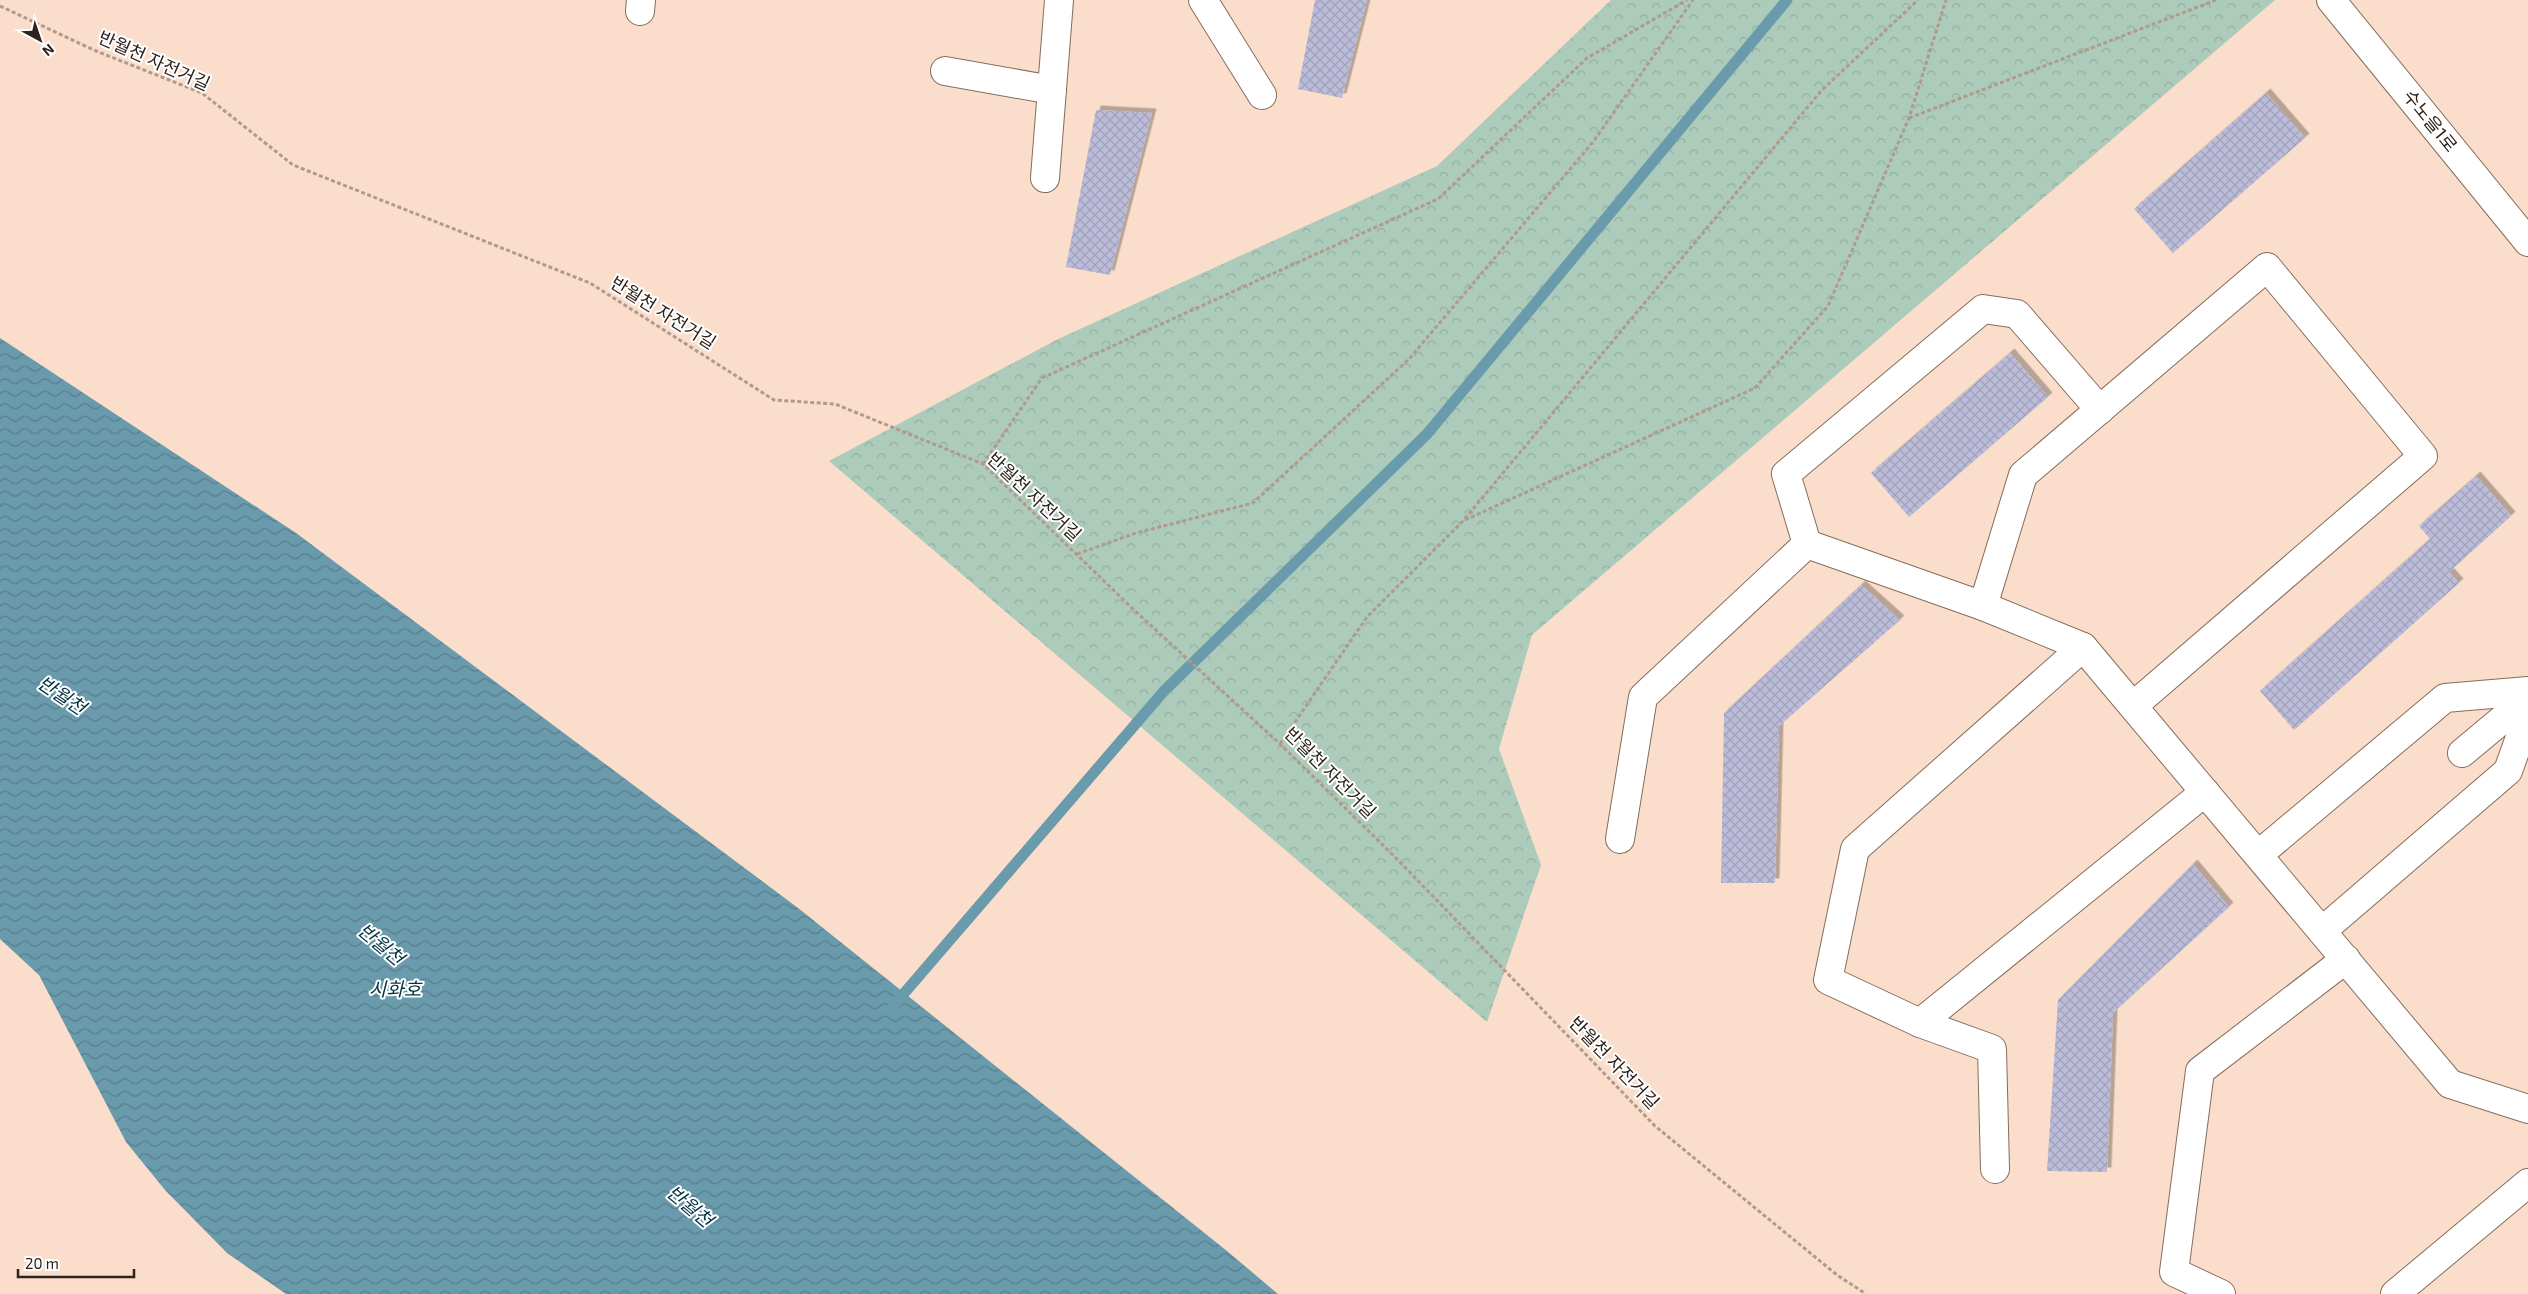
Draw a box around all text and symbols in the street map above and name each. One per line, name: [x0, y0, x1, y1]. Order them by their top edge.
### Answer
north arrow: [15, 15, 65, 65]
street label: 반월천 자전거길: [95, 26, 214, 95]
text: N: [39, 41, 58, 60]
street label: 수노을1로: [2399, 85, 2462, 156]
street label: 반월천 자전거길: [607, 271, 720, 353]
street label: 반월천 자전거길: [983, 447, 1086, 545]
water label: 반월천: [34, 670, 92, 720]
street label: 반월천 자전거길: [1281, 722, 1381, 822]
water label: 반월천: [354, 918, 410, 970]
water label: 시화호: [369, 977, 423, 1000]
street label: 반월천 자전거길: [1565, 1012, 1664, 1113]
water label: 반월천: [663, 1180, 719, 1232]
scale bar: [18, 1246, 134, 1278]
text: 20 m: [25, 1254, 59, 1272]

